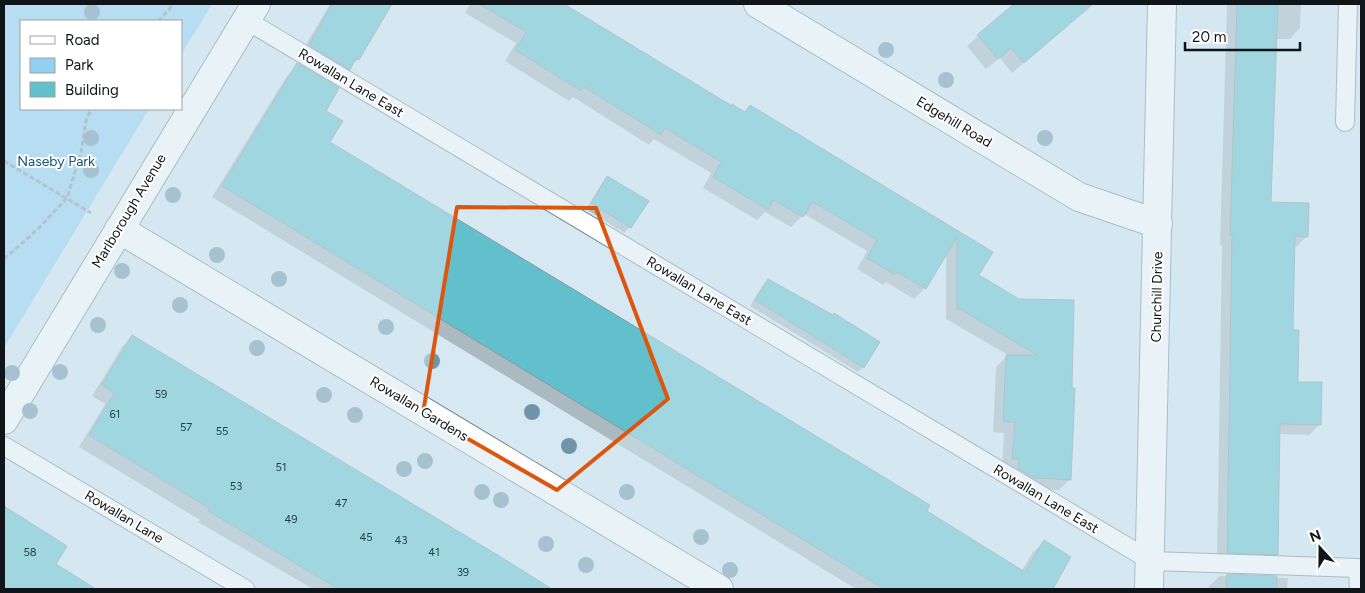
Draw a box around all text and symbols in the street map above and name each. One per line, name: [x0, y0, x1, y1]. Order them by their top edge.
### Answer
legend: [20, 20, 182, 110]
scale bar: [1185, 20, 1300, 52]
text: 20 m: [1192, 28, 1226, 46]
text: Road: [65, 31, 100, 49]
street label: Rowallan Lane East: [295, 45, 407, 121]
text: Park: [65, 56, 94, 74]
text: Building: [65, 81, 119, 99]
street label: Edgehill Road: [913, 93, 995, 151]
street label: Marlborough Avenue: [88, 150, 170, 271]
park label: Naseby Park: [17, 153, 95, 170]
street label: Churchill Drive: [1148, 251, 1166, 343]
street label: Rowallan Lane East: [643, 253, 755, 329]
street label: Rowallan Gardens: [367, 373, 471, 445]
house number: 59: [155, 388, 167, 401]
house number: 61: [110, 408, 120, 421]
house number: 57: [180, 421, 192, 434]
house number: 55: [216, 425, 228, 438]
house number: 51: [276, 461, 286, 474]
street label: Rowallan Lane East: [990, 461, 1102, 537]
house number: 53: [230, 480, 242, 493]
street label: Rowallan Lane: [81, 487, 167, 547]
house number: 47: [335, 497, 347, 510]
house number: 49: [284, 513, 298, 526]
north arrow: [1295, 523, 1345, 573]
text: N: [1307, 526, 1324, 546]
house number: 45: [359, 531, 373, 544]
house number: 43: [395, 534, 407, 547]
house number: 58: [23, 546, 37, 559]
house number: 41: [428, 546, 440, 559]
house number: 39: [457, 566, 469, 579]

